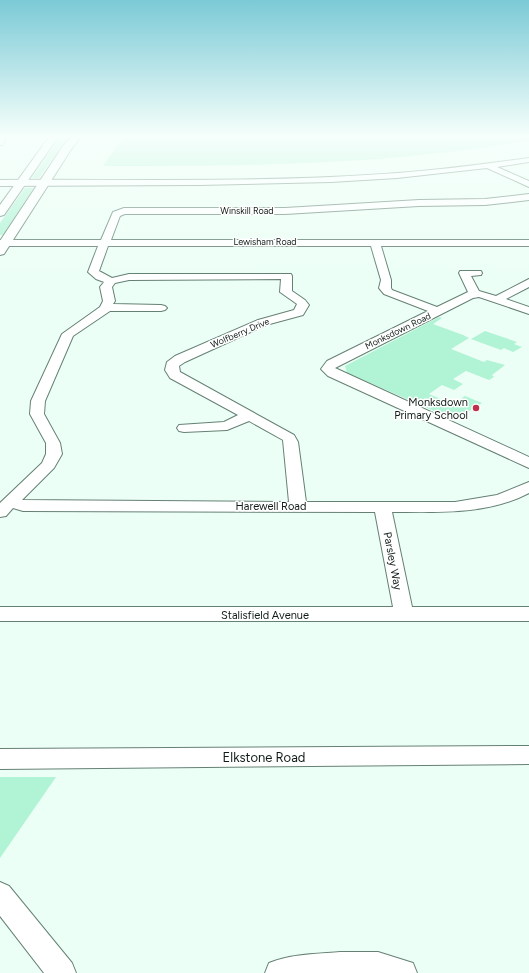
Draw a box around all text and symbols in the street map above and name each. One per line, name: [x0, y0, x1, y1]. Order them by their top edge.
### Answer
street label: Winskill Road: [220, 205, 274, 216]
street label: Lewisham Road: [233, 236, 297, 247]
street label: Monksdown Road: [363, 310, 432, 351]
street label: Wolfberry Drive: [209, 315, 271, 350]
place label: Monksdown Primary School: [394, 396, 468, 422]
marker: Monksdown Primary School: [471, 403, 481, 413]
street label: Harewell Road: [236, 500, 306, 513]
street label: Parsley Way: [381, 531, 405, 591]
street label: Stalisfield Avenue: [221, 609, 309, 622]
street label: Elkstone Road: [223, 750, 305, 765]

